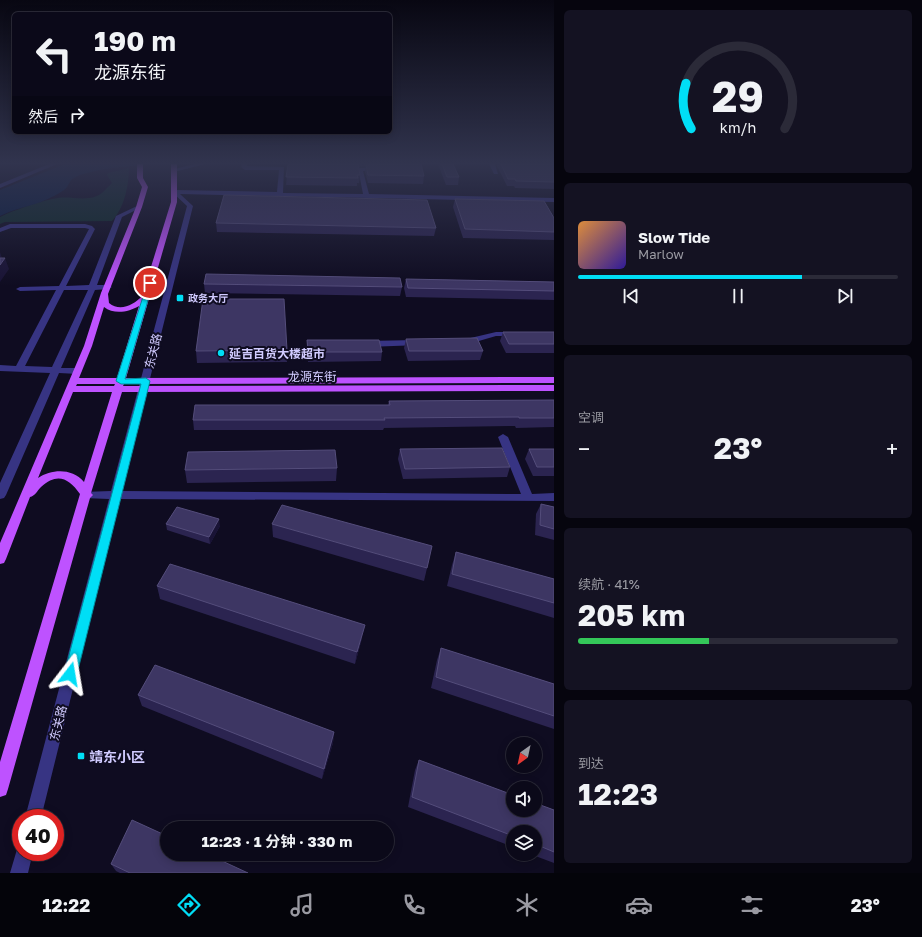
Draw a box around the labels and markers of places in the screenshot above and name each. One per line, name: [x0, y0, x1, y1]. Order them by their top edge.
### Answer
pin: [133, 266, 167, 300]
place label: 政务大厅: [188, 292, 228, 304]
marker: 政务大厅: [175, 293, 185, 303]
place label: 延吉百货大楼超市: [229, 346, 325, 361]
marker: 延吉百货大楼超市: [216, 348, 226, 358]
place label: 靖东小区: [89, 748, 145, 765]
marker: 靖东小区: [76, 751, 86, 761]

